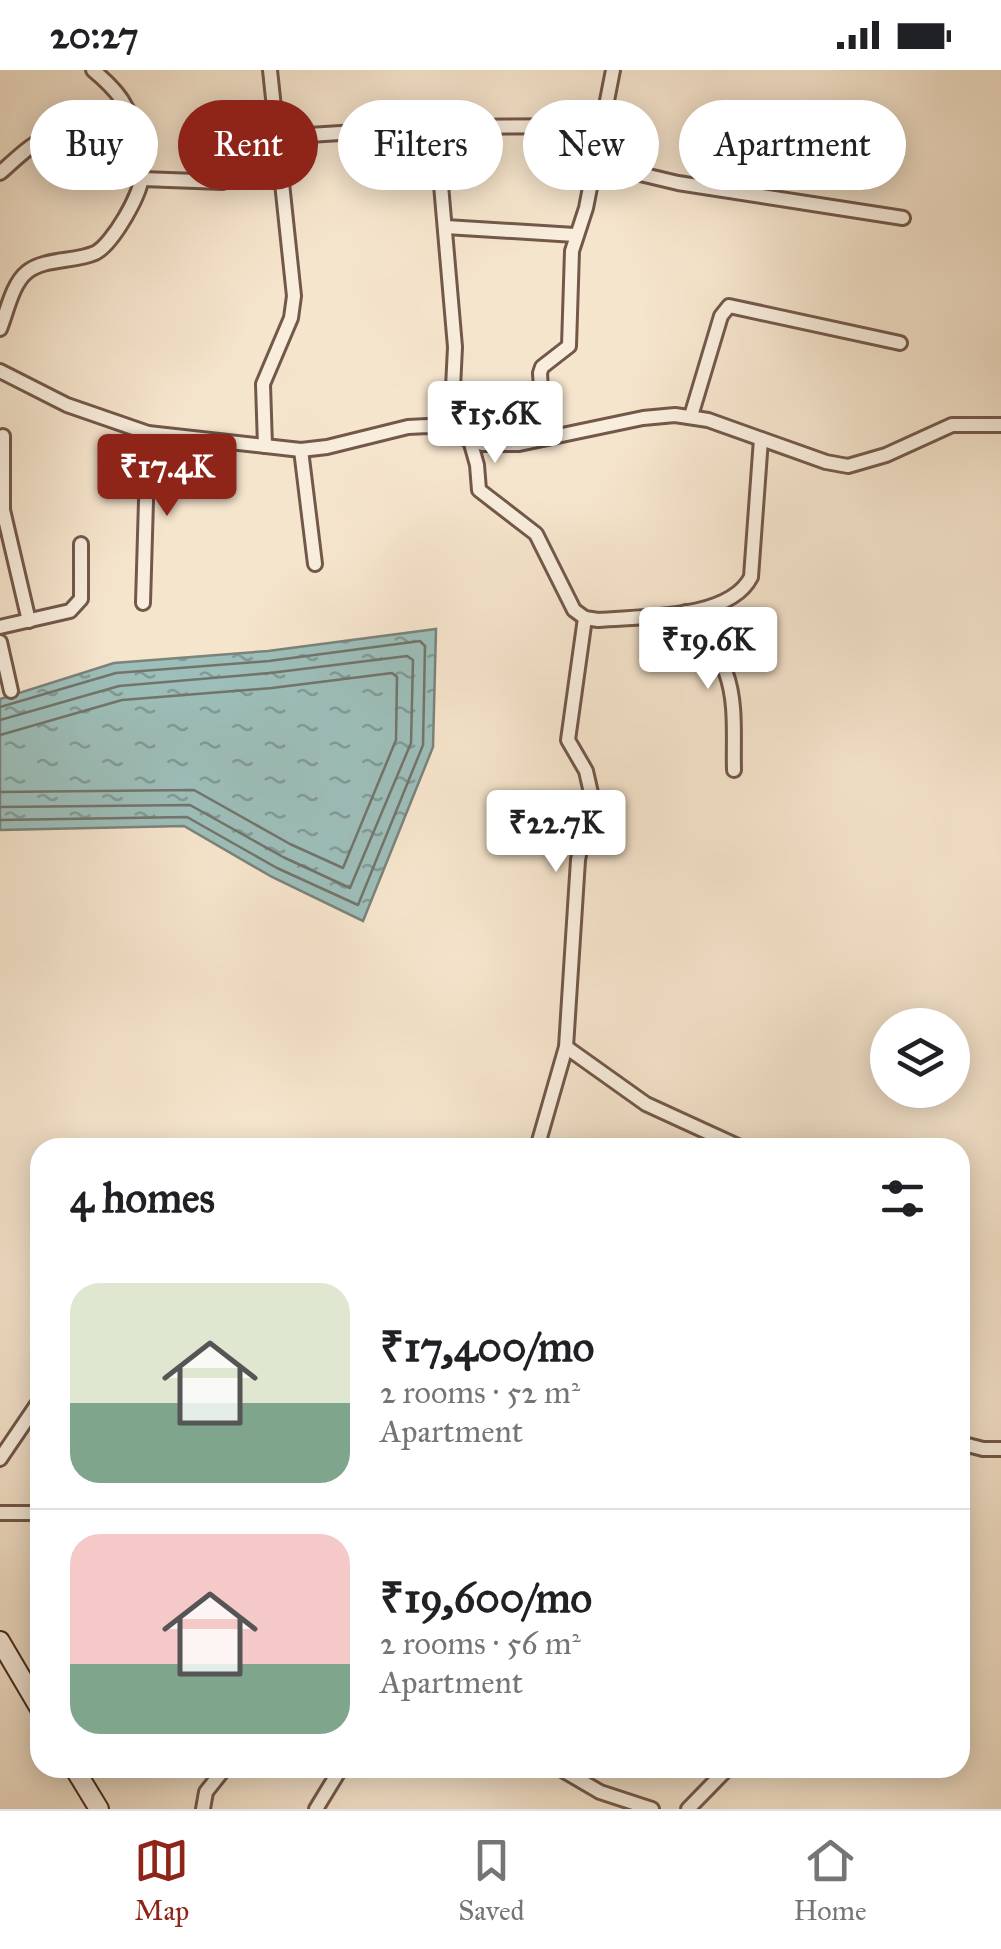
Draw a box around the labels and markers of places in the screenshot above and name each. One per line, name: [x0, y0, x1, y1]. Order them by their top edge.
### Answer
pin: ₹15.6K: [414, 381, 576, 466]
pin: ₹17.4K: [86, 434, 248, 519]
pin: ₹19.6K: [627, 607, 789, 692]
pin: ₹22.7K: [475, 790, 637, 875]

